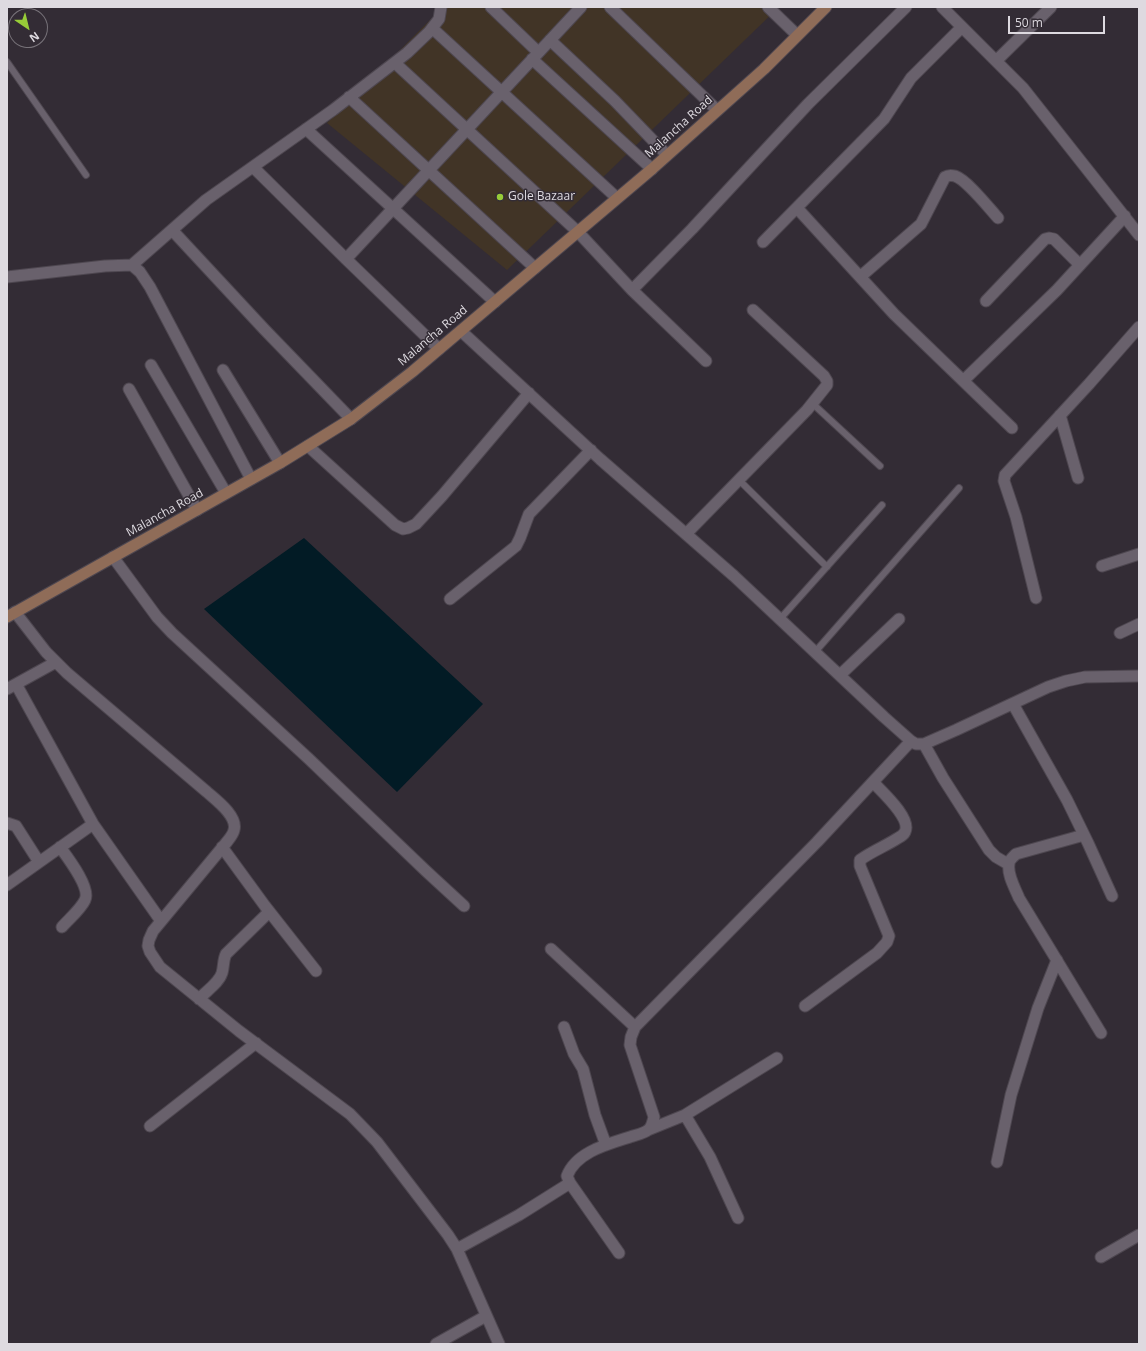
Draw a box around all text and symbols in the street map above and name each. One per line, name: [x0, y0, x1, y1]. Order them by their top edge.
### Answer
north arrow: [8, 8, 48, 48]
scale bar: [1010, 8, 1107, 34]
text: 50 m: [1015, 14, 1043, 31]
text: N: [27, 29, 43, 46]
street label: Malancha Road: [642, 93, 716, 161]
place label: Gole Bazaar: [508, 190, 575, 204]
marker: Gole Bazaar: [495, 192, 505, 202]
street label: Malancha Road: [395, 303, 471, 369]
street label: Malancha Road: [124, 486, 206, 540]

